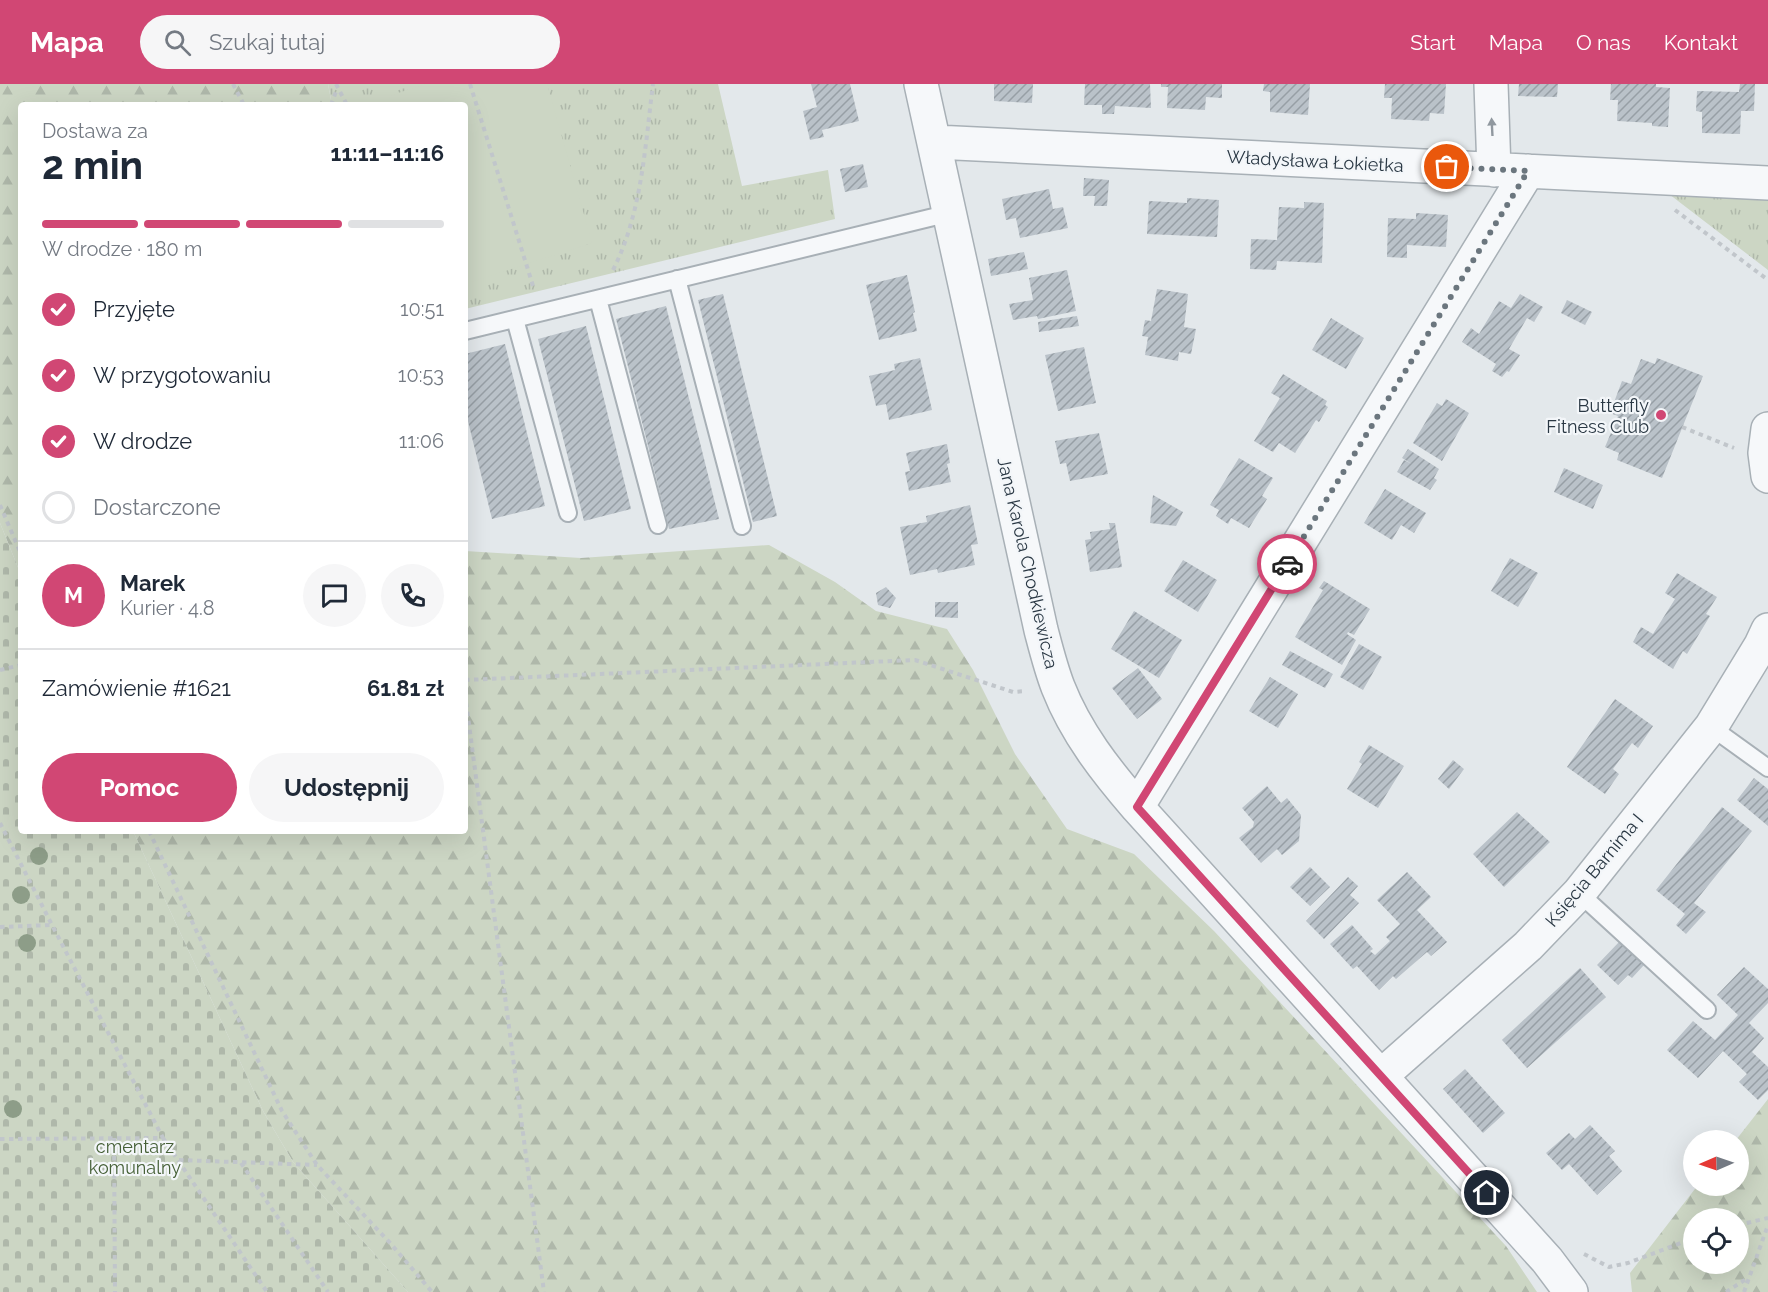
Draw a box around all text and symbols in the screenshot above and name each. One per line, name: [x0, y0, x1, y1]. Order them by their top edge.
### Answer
search box: [140, 15, 560, 69]
text: Mapa: [30, 26, 104, 59]
icon: search: [161, 26, 194, 59]
text: Szukaj tutaj: [209, 29, 325, 55]
text: Start: [1410, 30, 1456, 55]
text: Mapa: [1489, 30, 1543, 55]
text: O nas: [1576, 30, 1631, 55]
text: Kontakt: [1664, 30, 1738, 55]
one-way arrow: [1488, 117, 1497, 136]
text: Dostawa za: [42, 119, 148, 143]
text: 11:11–11:16: [331, 140, 444, 166]
pin: [1421, 141, 1472, 192]
text: 2 min: [42, 142, 143, 188]
street label: Władysława Łokietka: [1226, 146, 1404, 176]
icon: bag: [1430, 150, 1463, 183]
text: W drodze · 180 m: [42, 237, 202, 261]
icon: check: [42, 293, 75, 326]
text: Przyjęte: [93, 296, 175, 322]
text: 10:51: [400, 297, 444, 321]
icon: check: [42, 359, 75, 392]
text: W przygotowaniu: [93, 362, 271, 388]
text: 10:53: [398, 363, 444, 387]
place label: Butterfly Fitness Club: [1546, 395, 1649, 437]
marker: Butterfly Fitness Club: [1654, 408, 1668, 422]
icon: check: [42, 425, 75, 458]
text: W drodze: [93, 428, 192, 454]
text: 11:06: [399, 429, 444, 453]
street label: Jana Karola Chodkiewicza: [993, 455, 1063, 671]
text: Dostarczone: [93, 494, 221, 520]
courier: [1257, 534, 1317, 594]
icon: car: [1271, 548, 1304, 581]
button: chat: [303, 564, 366, 627]
button: phone: [381, 564, 444, 627]
text: Marek: [120, 570, 185, 596]
text: M: [64, 582, 83, 608]
text: Kurier · 4.8: [120, 596, 215, 620]
text: Zamówienie #1621: [42, 675, 231, 701]
text: 61.81 zł: [367, 675, 444, 701]
button: Pomoc: [42, 753, 237, 822]
button: Udostępnij: [249, 753, 444, 822]
street label: Księcia Barnima I: [1541, 809, 1647, 931]
north arrow: [1683, 1130, 1749, 1196]
map controls: [1683, 1130, 1749, 1274]
park label: cmentarz komunalny: [89, 1136, 181, 1178]
pin: [1461, 1167, 1512, 1218]
icon: home: [1470, 1176, 1503, 1209]
button: locate: [1683, 1208, 1749, 1274]

